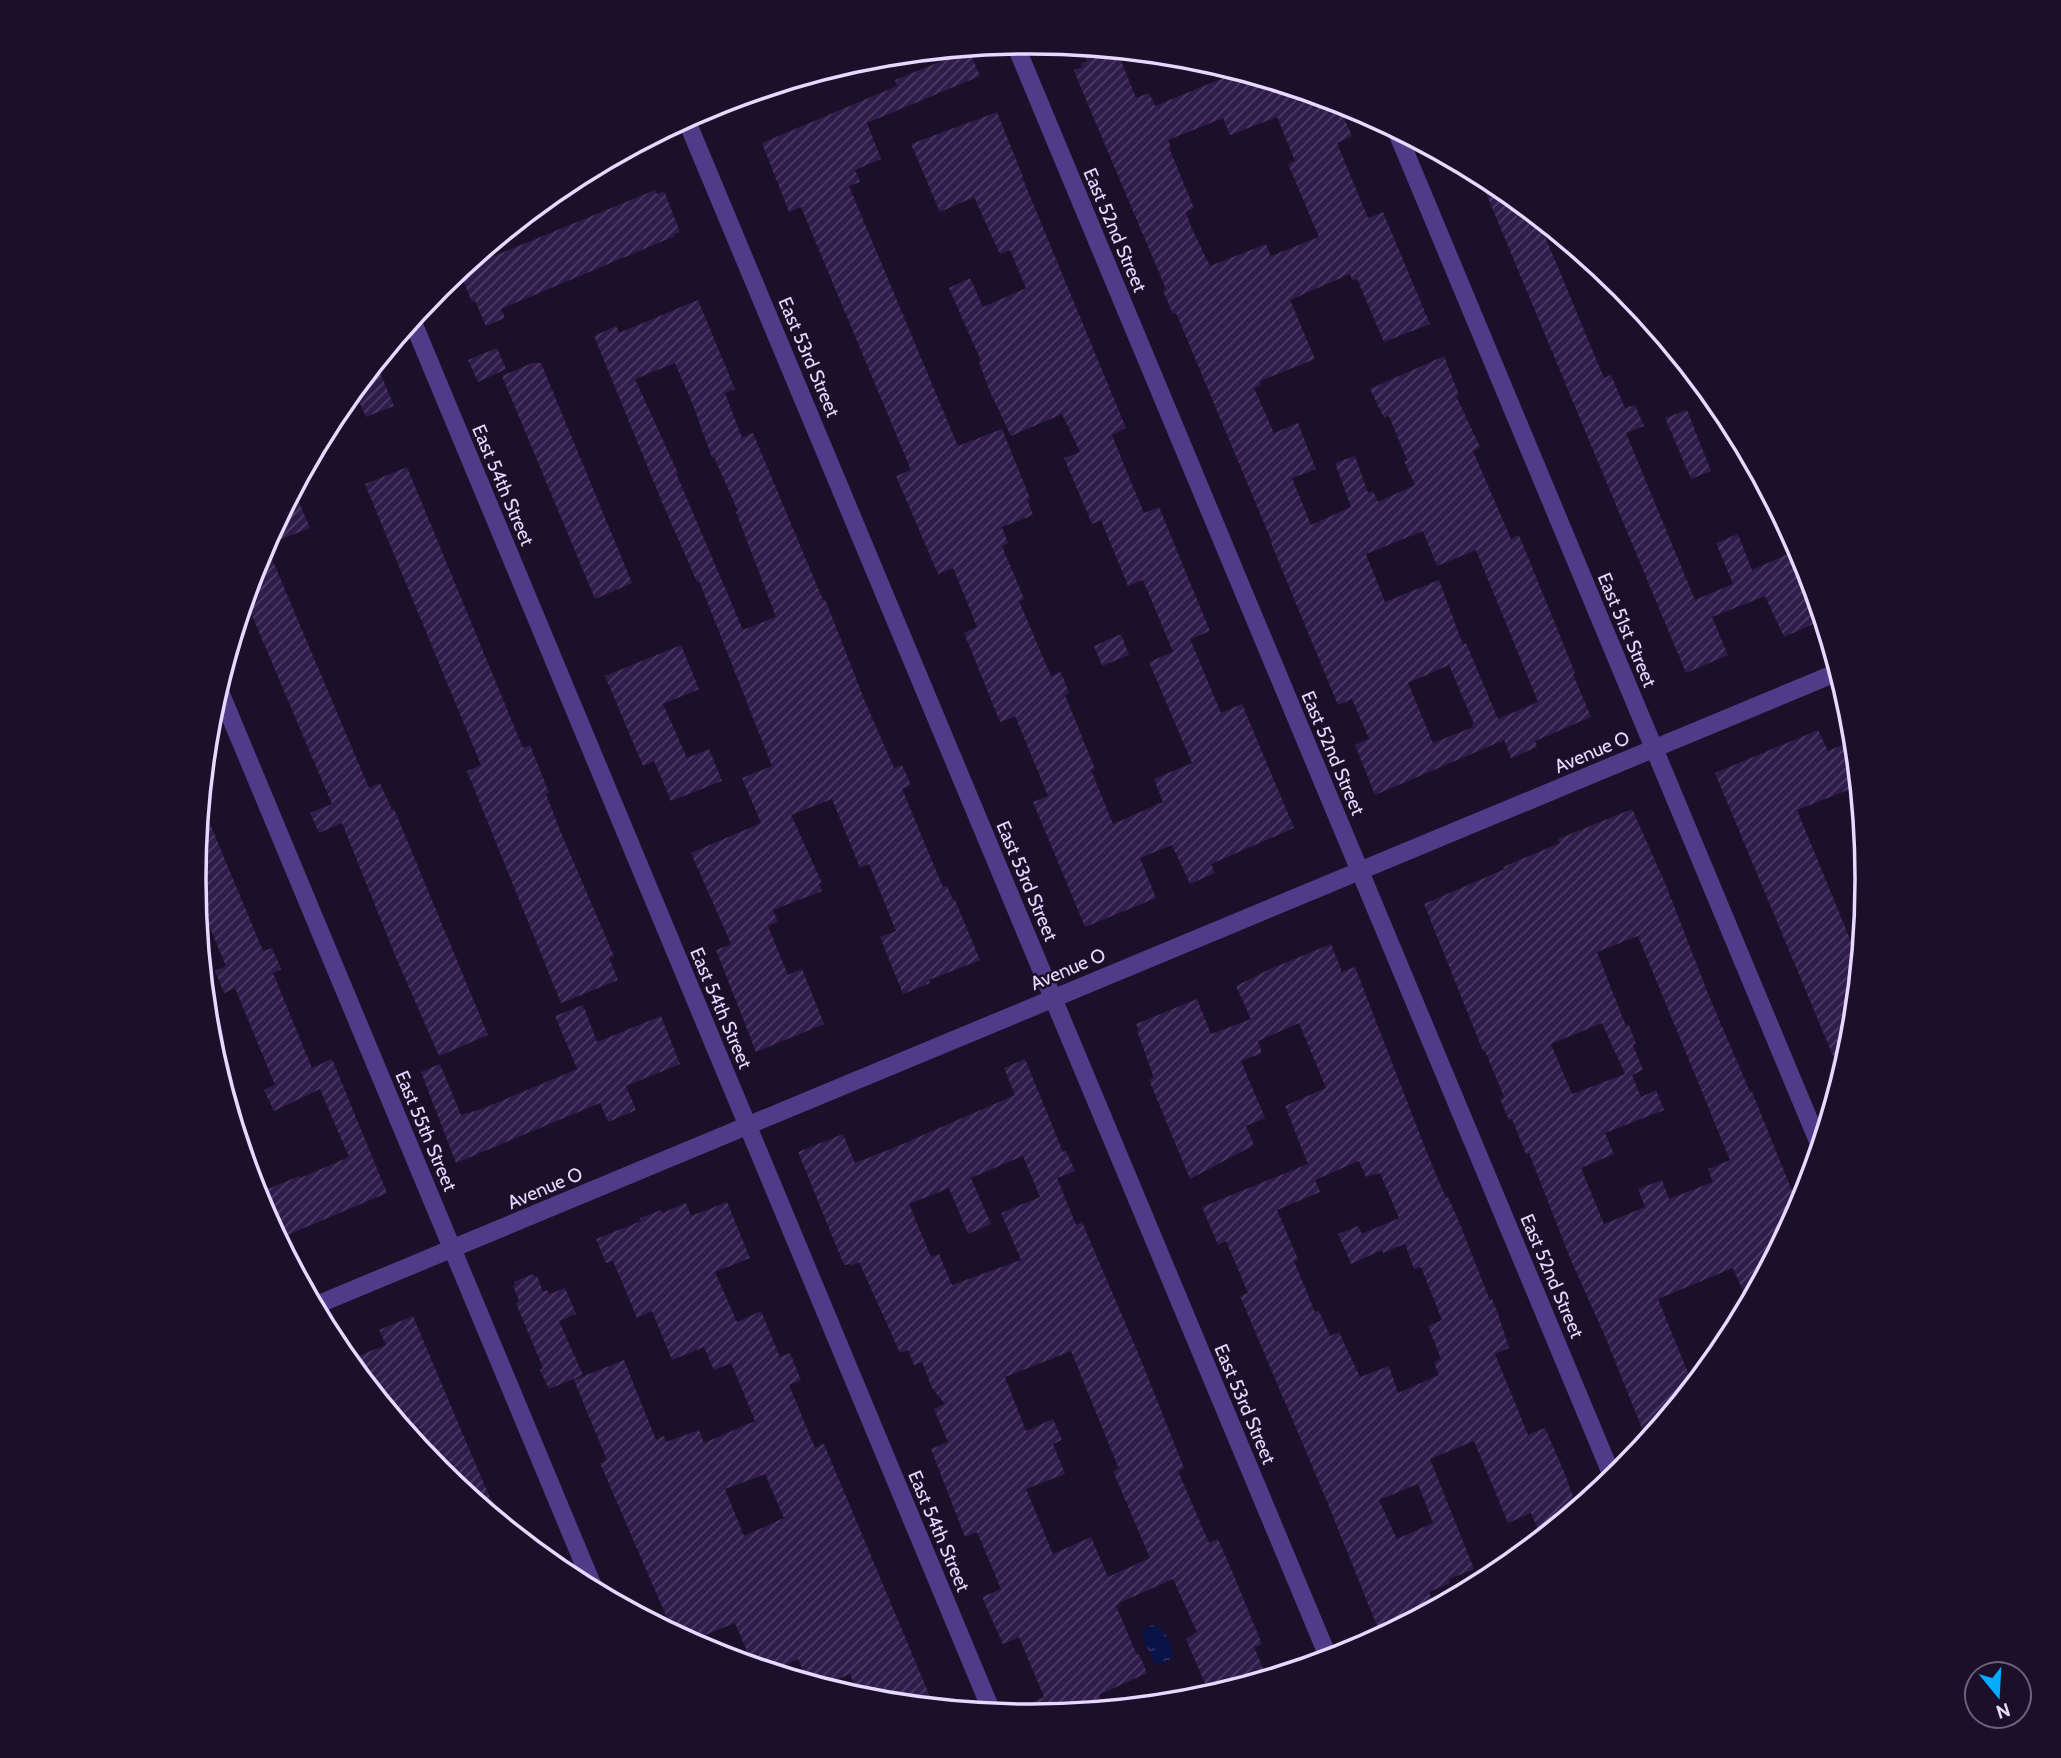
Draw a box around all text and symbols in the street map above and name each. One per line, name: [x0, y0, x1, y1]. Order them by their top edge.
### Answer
street label: East 52nd Street: [1078, 164, 1152, 296]
street label: East 53rd Street: [773, 294, 845, 421]
street label: East 54th Street: [467, 421, 539, 550]
street label: East 51st Street: [1593, 569, 1662, 691]
street label: East 52nd Street: [1296, 687, 1370, 819]
street label: Avenue O: [1551, 726, 1633, 778]
street label: East 53rd Street: [991, 818, 1063, 945]
street label: Avenue O: [1027, 943, 1109, 995]
street label: East 54th Street: [685, 944, 757, 1073]
street label: East 55th Street: [390, 1067, 462, 1195]
street label: Avenue O: [504, 1162, 586, 1214]
street label: East 52nd Street: [1515, 1210, 1589, 1342]
street label: East 53rd Street: [1209, 1341, 1281, 1468]
street label: East 54th Street: [903, 1467, 975, 1596]
north arrow: [1963, 1660, 2033, 1730]
text: N: [1993, 1698, 2013, 1724]

